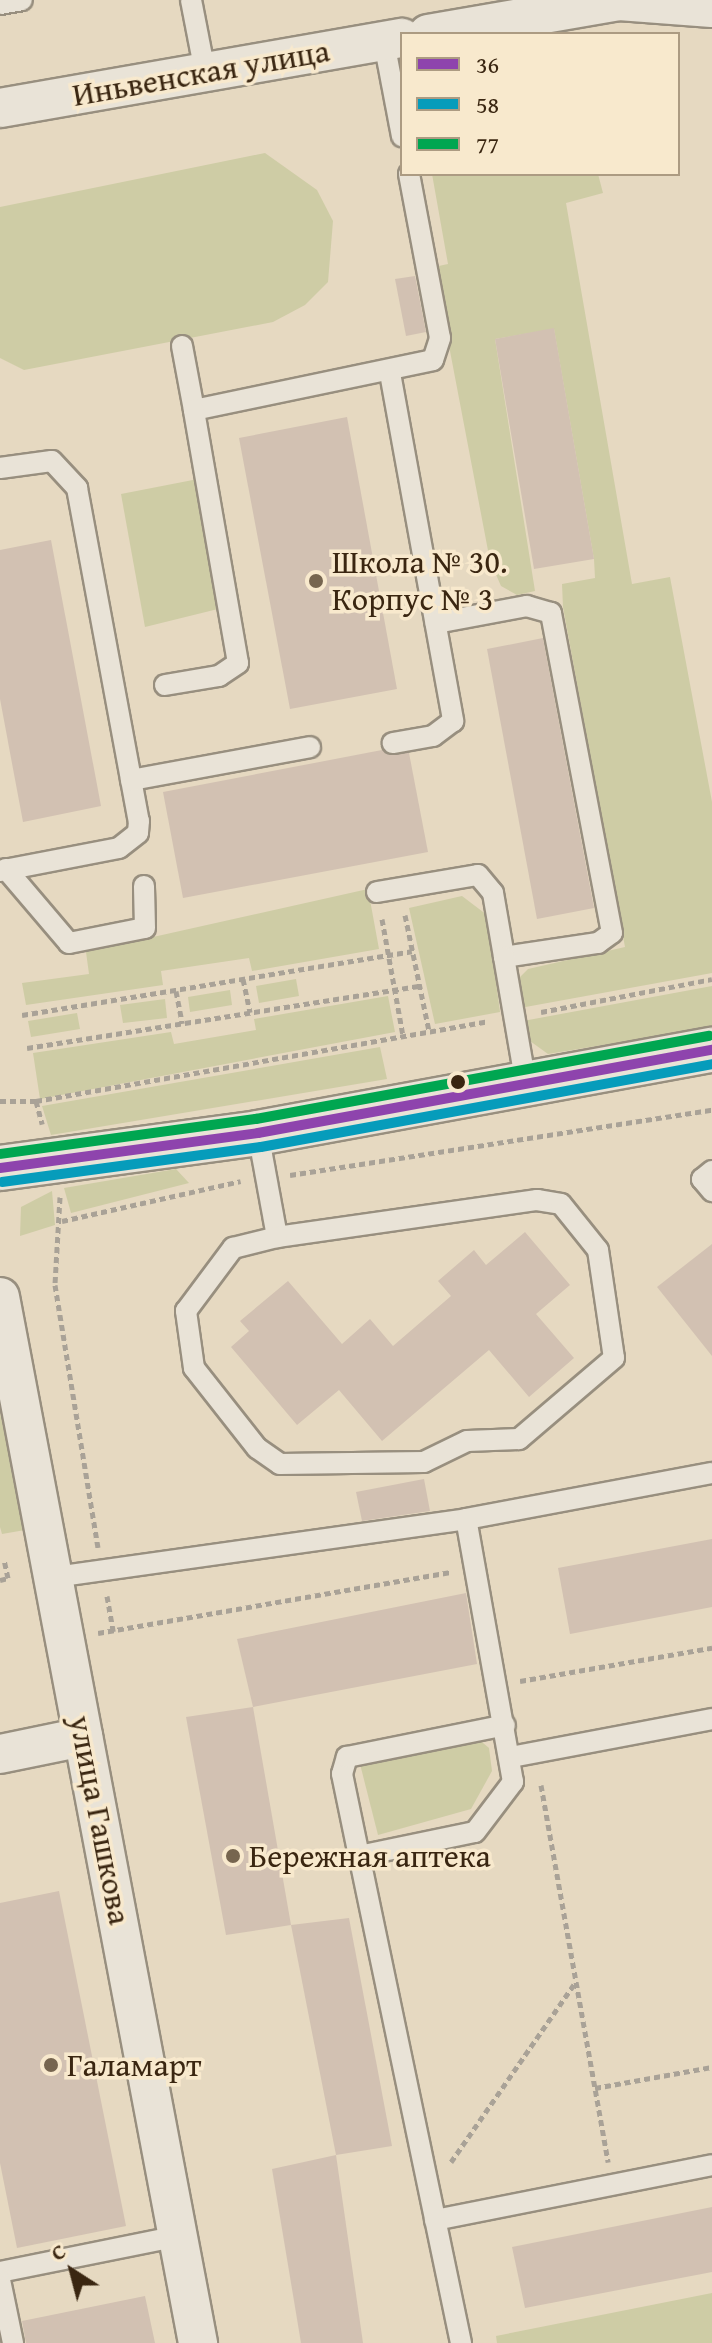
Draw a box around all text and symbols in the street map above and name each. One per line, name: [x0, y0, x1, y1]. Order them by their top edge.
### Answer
street label: Иньвенская улица: [70, 31, 332, 115]
legend: [400, 32, 680, 176]
text: 36: [476, 47, 499, 82]
text: 58: [476, 87, 499, 122]
text: 77: [476, 127, 499, 162]
place label: Школа № 30. Корпус № 3: [332, 544, 508, 619]
marker: Школа № 30. Корпус № 3: [307, 572, 325, 590]
unlabelled marker: [450, 1074, 466, 1090]
street label: улица Гашкова: [61, 1712, 139, 1928]
place label: Бережная аптека: [249, 1837, 491, 1875]
marker: Бережная аптека: [224, 1847, 242, 1865]
place label: Галамарт: [67, 2046, 201, 2084]
marker: Галамарт: [42, 2056, 60, 2074]
north arrow: [32, 2231, 112, 2311]
text: С: [43, 2235, 72, 2268]

